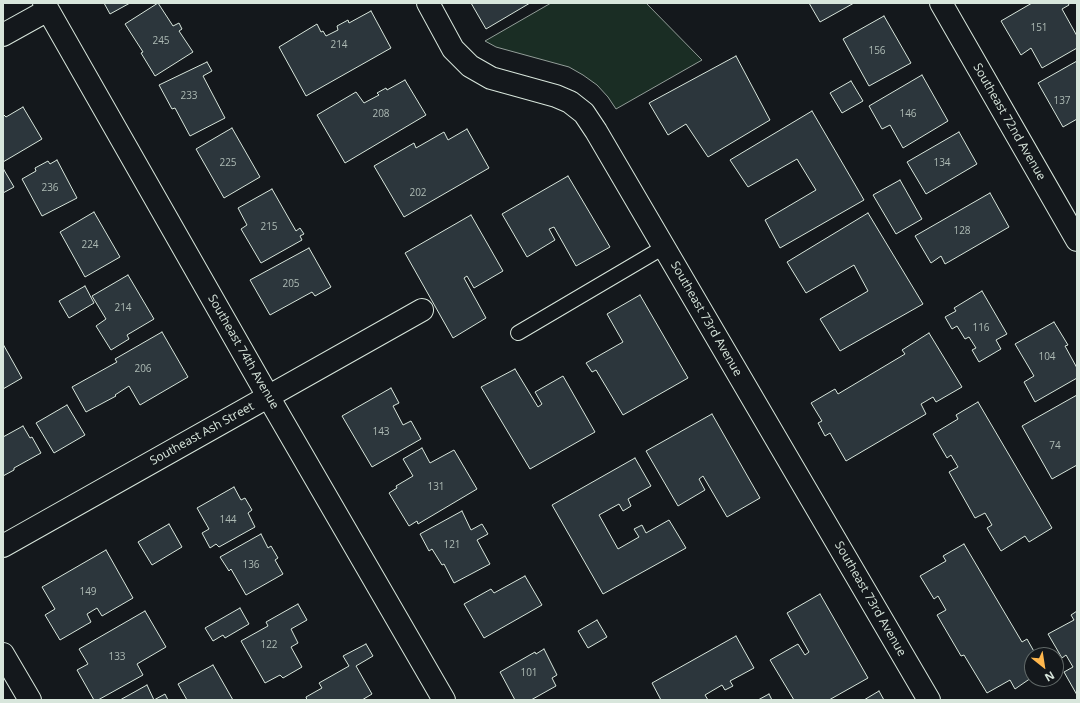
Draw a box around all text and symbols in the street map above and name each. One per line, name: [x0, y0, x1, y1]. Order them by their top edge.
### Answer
house number: 151: [1030, 22, 1048, 34]
house number: 245: [152, 35, 170, 47]
house number: 214: [330, 39, 348, 51]
house number: 156: [868, 45, 886, 57]
street label: Southeast 72nd Avenue: [970, 61, 1048, 183]
house number: 233: [180, 90, 198, 102]
house number: 137: [1053, 95, 1071, 107]
house number: 208: [372, 108, 390, 120]
house number: 146: [899, 108, 917, 120]
house number: 225: [219, 157, 237, 169]
house number: 134: [933, 157, 951, 169]
house number: 236: [41, 182, 59, 194]
house number: 202: [409, 187, 427, 199]
house number: 215: [260, 221, 278, 233]
house number: 128: [953, 225, 971, 237]
house number: 224: [81, 239, 99, 251]
street label: Southeast 73rd Avenue: [667, 259, 745, 379]
house number: 205: [282, 278, 300, 290]
street label: Southeast 74th Avenue: [204, 292, 282, 412]
house number: 214: [114, 302, 132, 314]
house number: 116: [972, 322, 990, 334]
house number: 104: [1038, 351, 1056, 363]
house number: 206: [134, 363, 152, 375]
street label: Southeast Ash Street: [148, 399, 256, 469]
house number: 143: [372, 426, 390, 438]
house number: 74: [1049, 440, 1061, 452]
house number: 131: [427, 481, 445, 493]
house number: 144: [219, 514, 237, 526]
house number: 121: [443, 539, 461, 551]
street label: Southeast 73rd Avenue: [831, 539, 909, 659]
house number: 136: [242, 559, 260, 571]
house number: 149: [79, 586, 97, 598]
house number: 122: [260, 639, 278, 651]
north arrow: [1024, 647, 1064, 687]
house number: 133: [108, 651, 126, 663]
house number: 101: [520, 667, 538, 679]
text: N: [1042, 668, 1057, 686]

